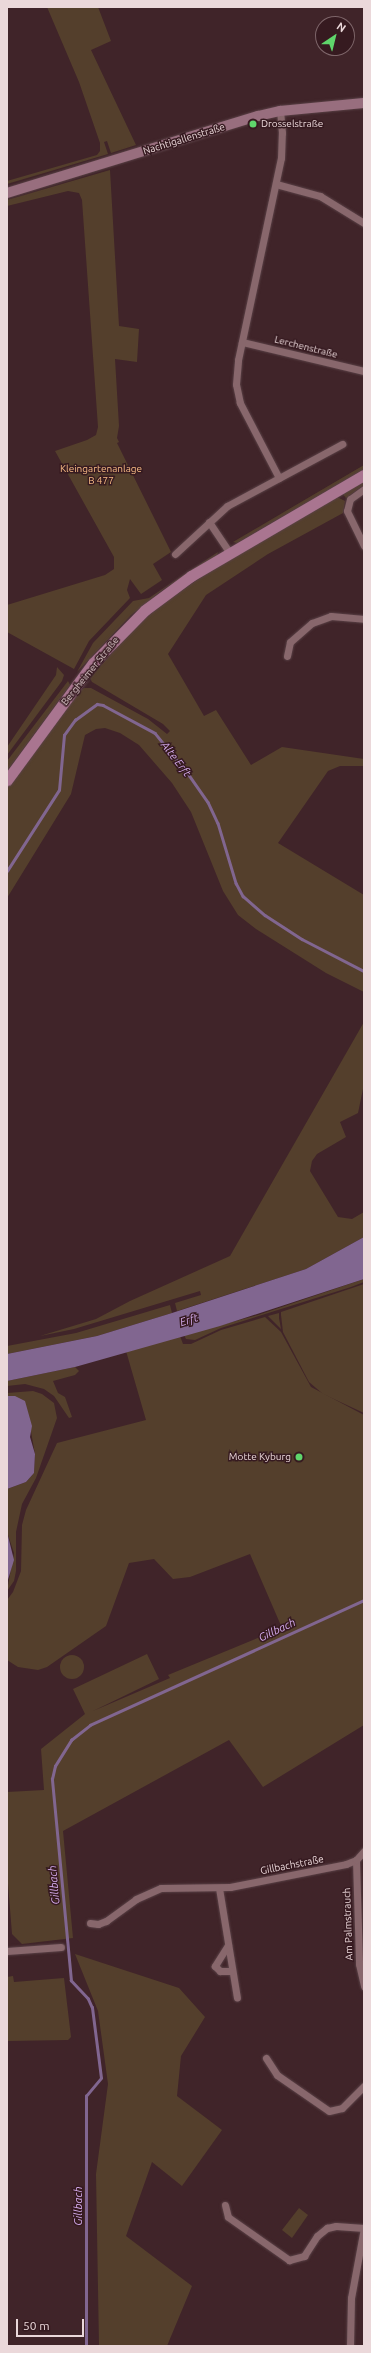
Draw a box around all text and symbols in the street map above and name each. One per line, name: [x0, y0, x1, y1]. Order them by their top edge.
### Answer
north arrow: [315, 16, 355, 56]
text: N: [335, 20, 348, 34]
place label: Drosselstraße: [261, 118, 323, 130]
marker: Drosselstraße: [248, 119, 258, 129]
street label: Nachtigallenstraße: [142, 121, 226, 157]
street label: Lerchenstraße: [273, 333, 339, 361]
park label: Kleingartenanlage B 477: [60, 462, 142, 486]
street label: Bergheimer Straße: [59, 634, 121, 708]
water label: Alte Erft: [158, 739, 194, 779]
water label: Erft: [178, 1311, 200, 1329]
place label: Motte Kyburg: [229, 1451, 291, 1463]
marker: Motte Kyburg: [294, 1452, 304, 1462]
water label: Gillbach: [256, 1616, 298, 1644]
street label: Gillbachstraße: [259, 1853, 325, 1877]
water label: Gillbach: [46, 1865, 62, 1905]
street label: Am Palmstrauch: [341, 1887, 355, 1961]
water label: Gillbach: [71, 2186, 85, 2226]
scale bar: [18, 2311, 86, 2337]
text: 50 m: [23, 2319, 50, 2332]

